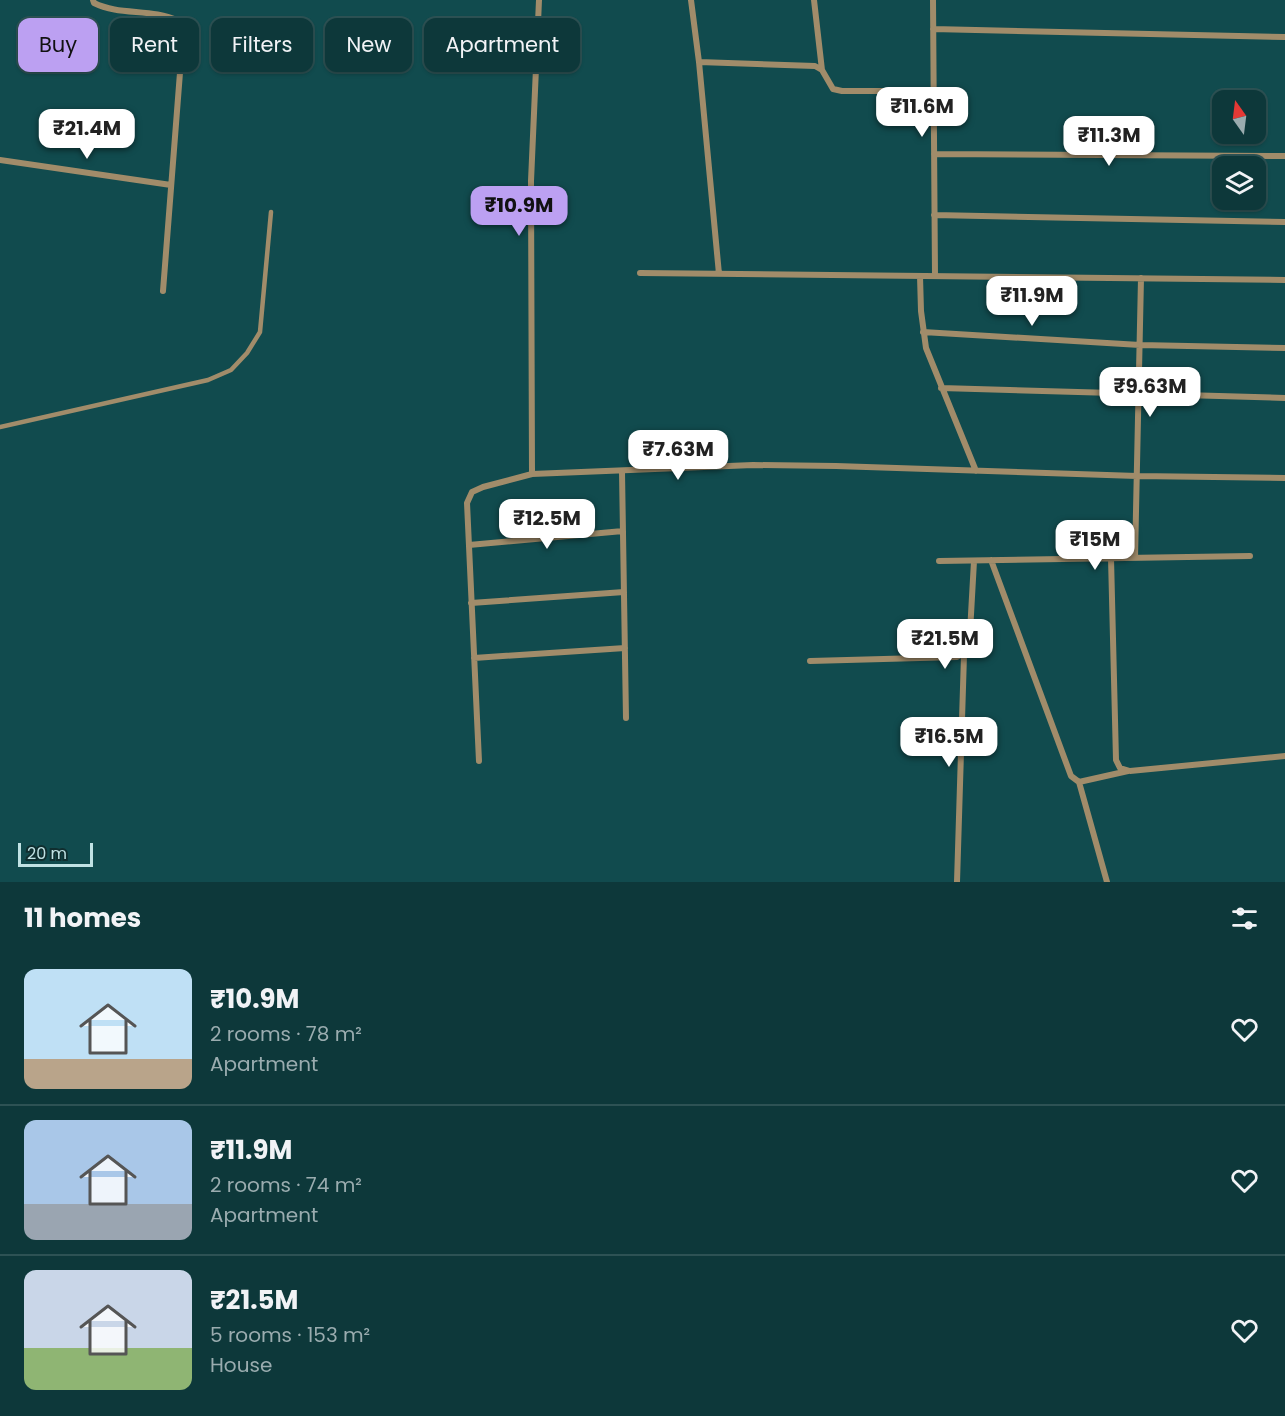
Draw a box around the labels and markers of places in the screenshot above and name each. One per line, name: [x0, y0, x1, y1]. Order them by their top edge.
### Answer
pin: ₹11.6M: [873, 87, 971, 138]
pin: ₹21.4M: [38, 109, 136, 160]
pin: ₹11.3M: [1060, 116, 1158, 167]
pin: ₹10.9M: [470, 186, 568, 237]
pin: ₹11.9M: [983, 276, 1081, 327]
pin: ₹9.63M: [1101, 367, 1199, 418]
pin: ₹7.63M: [629, 430, 727, 481]
pin: ₹12.5M: [498, 499, 596, 550]
pin: ₹15M: [1059, 520, 1131, 571]
pin: ₹21.5M: [896, 619, 994, 670]
pin: ₹16.5M: [900, 717, 998, 768]

